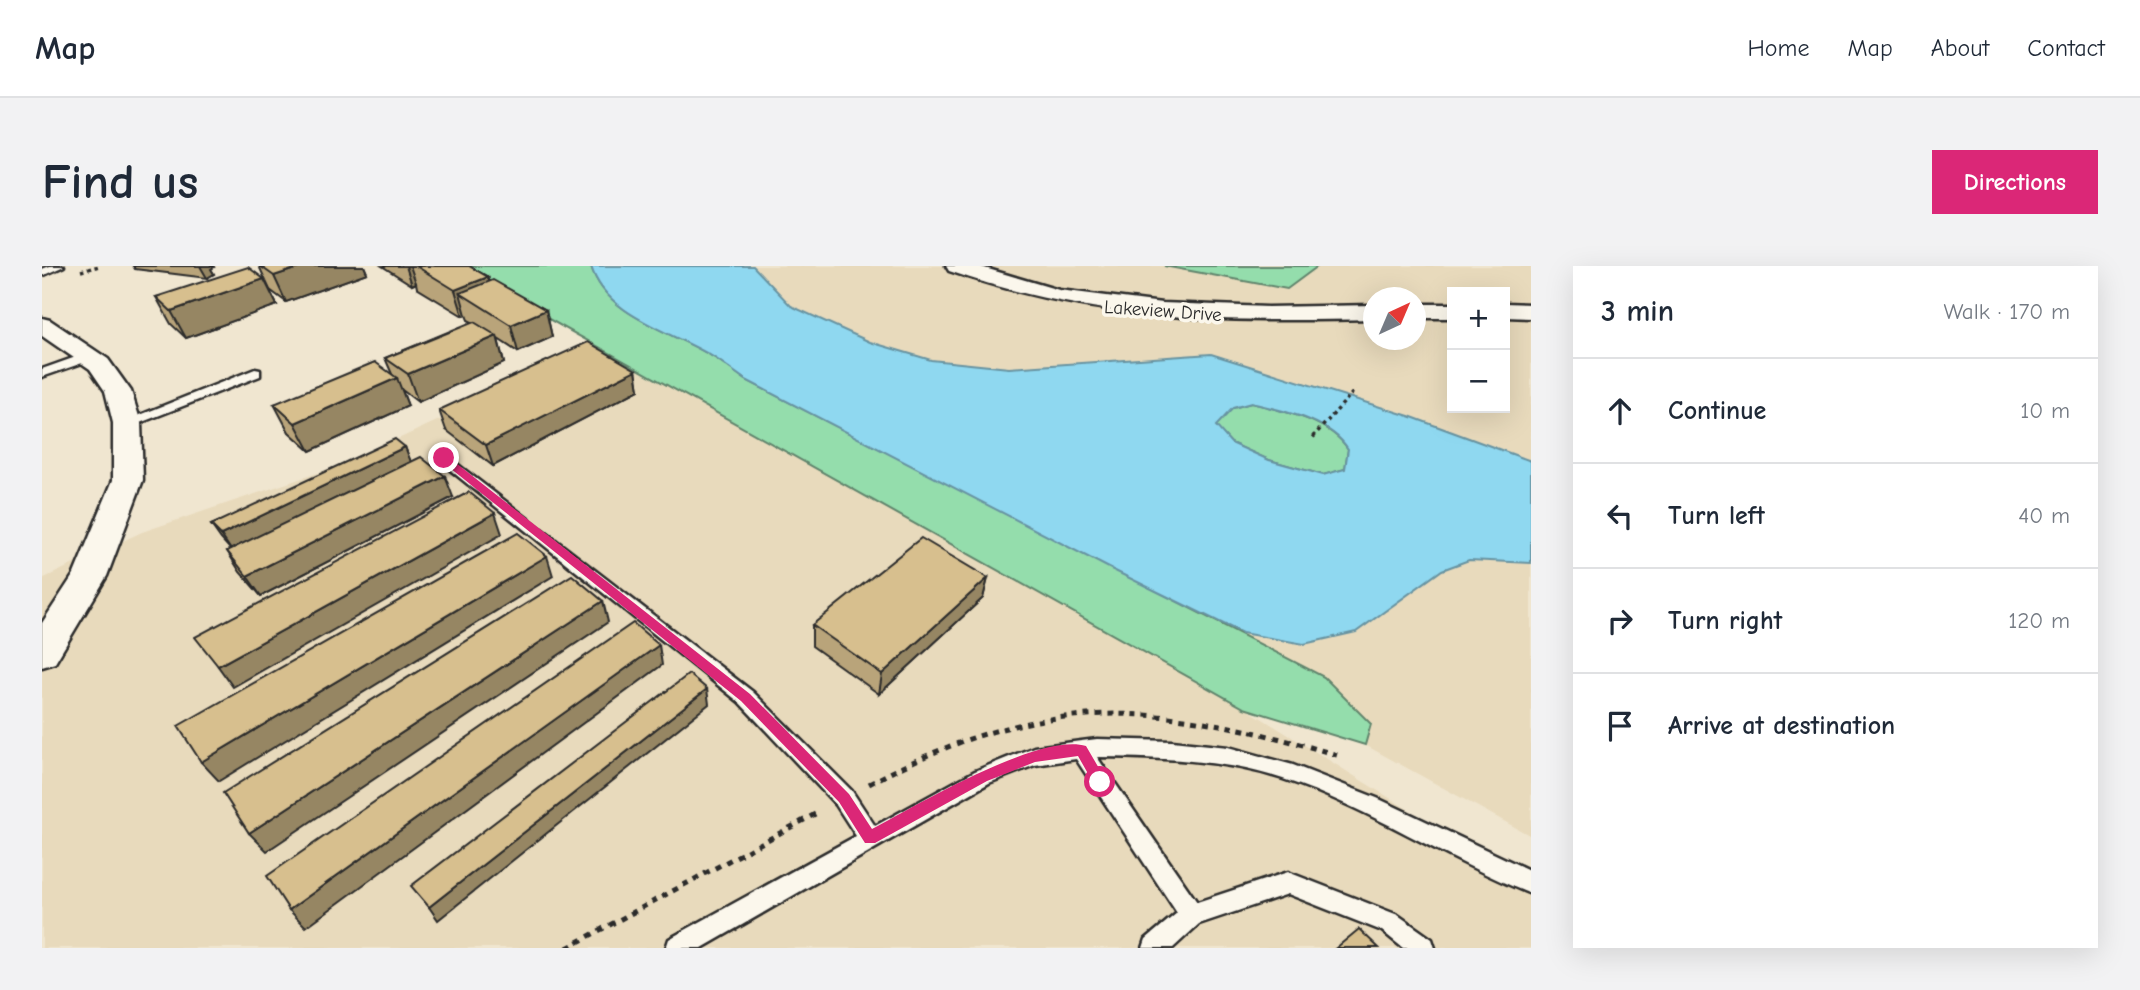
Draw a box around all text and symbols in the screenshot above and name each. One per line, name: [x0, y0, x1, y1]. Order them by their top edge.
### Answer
text: Map: [35, 29, 96, 67]
text: Home: [1748, 34, 1809, 62]
text: Map: [1847, 34, 1893, 62]
text: About: [1931, 34, 1989, 62]
text: Contact: [2027, 34, 2105, 62]
button: Directions: [1932, 150, 2098, 214]
text: Find us: [42, 154, 198, 210]
north arrow: [1363, 287, 1426, 350]
map controls: [1447, 287, 1510, 413]
button: +: [1447, 287, 1510, 350]
text: 3 min: [1601, 294, 1674, 329]
street label: Lakeview Drive: [1103, 296, 1222, 326]
text: Walk · 170 m: [1943, 298, 2070, 325]
button: −: [1447, 350, 1510, 413]
icon: ahead: [1601, 392, 1639, 430]
text: Continue: [1668, 396, 1766, 426]
text: 10 m: [2020, 397, 2070, 424]
route end: [428, 442, 459, 473]
icon: left: [1601, 497, 1639, 535]
text: Turn left: [1668, 501, 1765, 531]
text: 40 m: [2018, 502, 2070, 529]
icon: right: [1601, 602, 1639, 640]
text: Turn right: [1668, 606, 1782, 636]
text: 120 m: [2008, 607, 2070, 634]
icon: arrive: [1601, 707, 1639, 745]
text: Arrive at destination: [1668, 711, 1895, 741]
route start: [1084, 766, 1115, 797]

